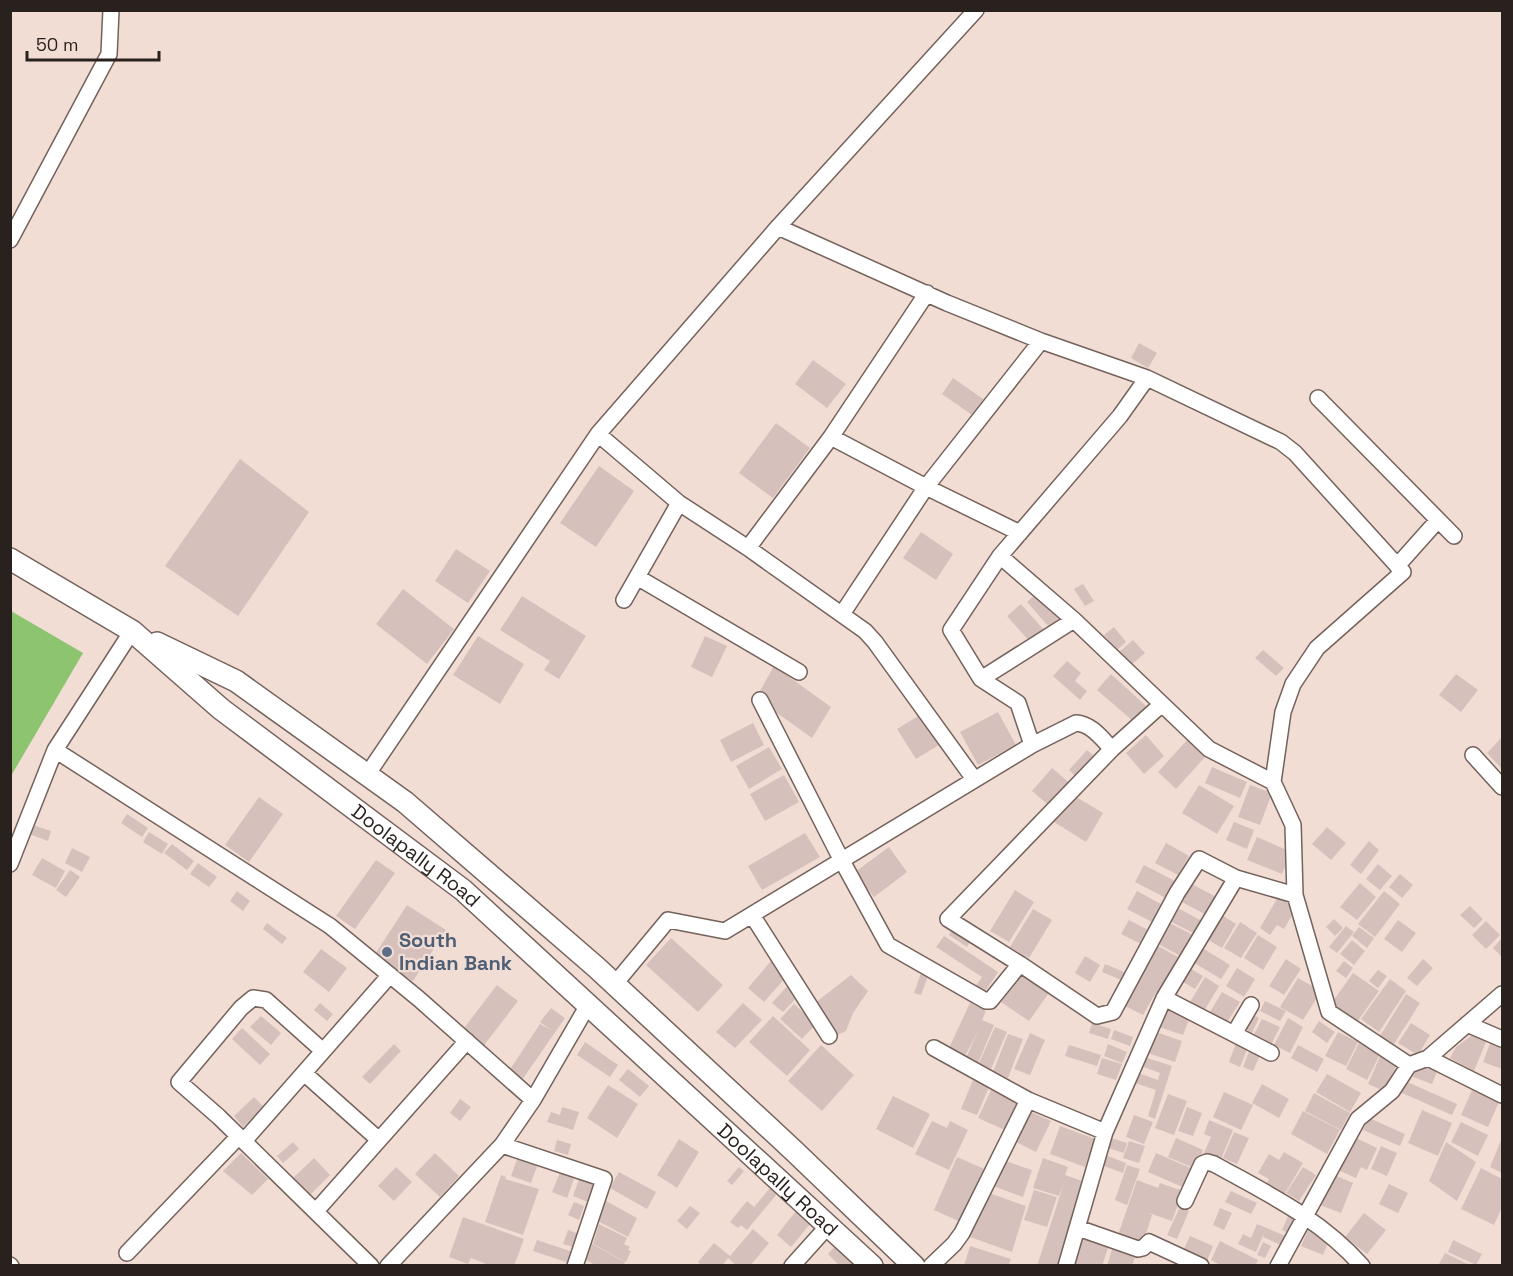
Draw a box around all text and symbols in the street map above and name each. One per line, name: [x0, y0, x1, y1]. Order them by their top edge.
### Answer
scale bar: [27, 24, 159, 62]
text: 50 m: [36, 33, 78, 56]
street label: Doolapally Road: [346, 798, 486, 913]
place label: South Indian Bank: [399, 927, 512, 976]
marker: South Indian Bank: [380, 945, 394, 959]
street label: Doolapally Road: [712, 1117, 844, 1242]

